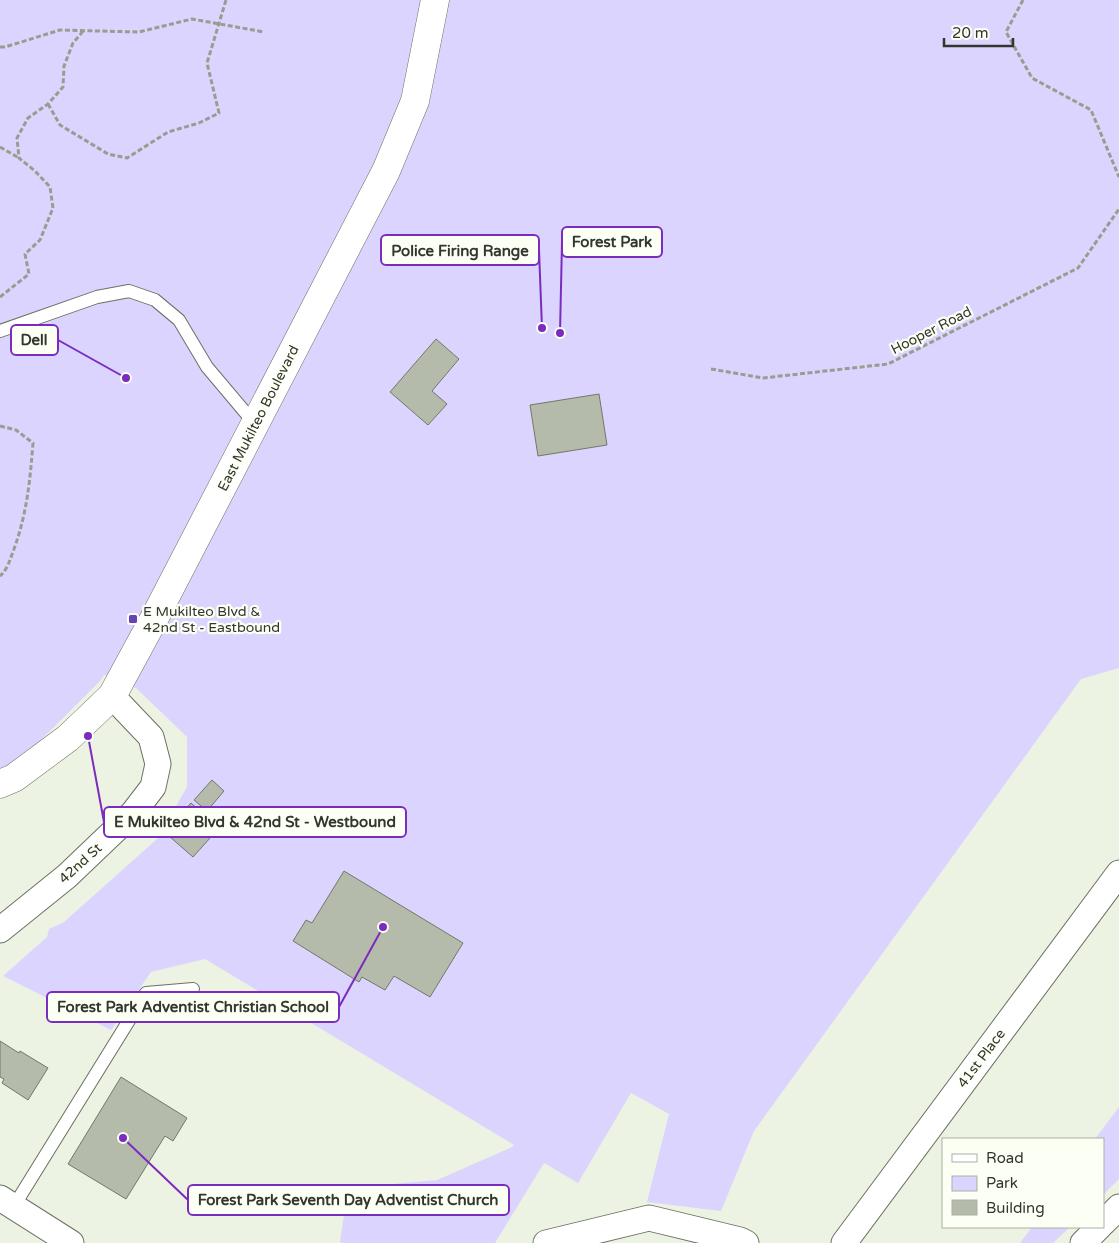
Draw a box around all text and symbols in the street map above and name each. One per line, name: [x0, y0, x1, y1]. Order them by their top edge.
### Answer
scale bar: [944, 15, 1013, 47]
text: 20 m: [952, 24, 989, 42]
callout: Forest Park: [562, 227, 662, 257]
text: Forest Park: [572, 233, 652, 251]
callout: Police Firing Range: [381, 235, 539, 265]
text: Police Firing Range: [391, 242, 529, 261]
street label: Hooper Road: [888, 303, 974, 358]
callout: Dell: [11, 325, 58, 355]
text: Dell: [21, 331, 47, 349]
street label: East Mukilteo Boulevard: [214, 342, 303, 494]
place label: E Mukilteo Blvd & 42nd St - Eastbound: [143, 603, 280, 636]
marker: E Mukilteo Blvd & 42nd St - Eastbound: [127, 613, 139, 625]
callout: E Mukilteo Blvd & 42nd St - Westbound: [104, 807, 406, 837]
text: E Mukilteo Blvd & 42nd St - Westbound: [114, 813, 396, 831]
street label: 42nd St: [55, 839, 106, 887]
callout: Forest Park Adventist Christian School: [47, 992, 339, 1022]
text: Forest Park Adventist Christian School: [57, 998, 329, 1016]
street label: 41st Place: [954, 1025, 1009, 1091]
legend: [942, 1138, 1104, 1228]
text: Road: [986, 1149, 1024, 1167]
text: Park: [986, 1174, 1018, 1192]
callout: Forest Park Seventh Day Adventist Church: [188, 1185, 509, 1215]
text: Forest Park Seventh Day Adventist Church: [198, 1191, 498, 1210]
text: Building: [986, 1199, 1045, 1217]

